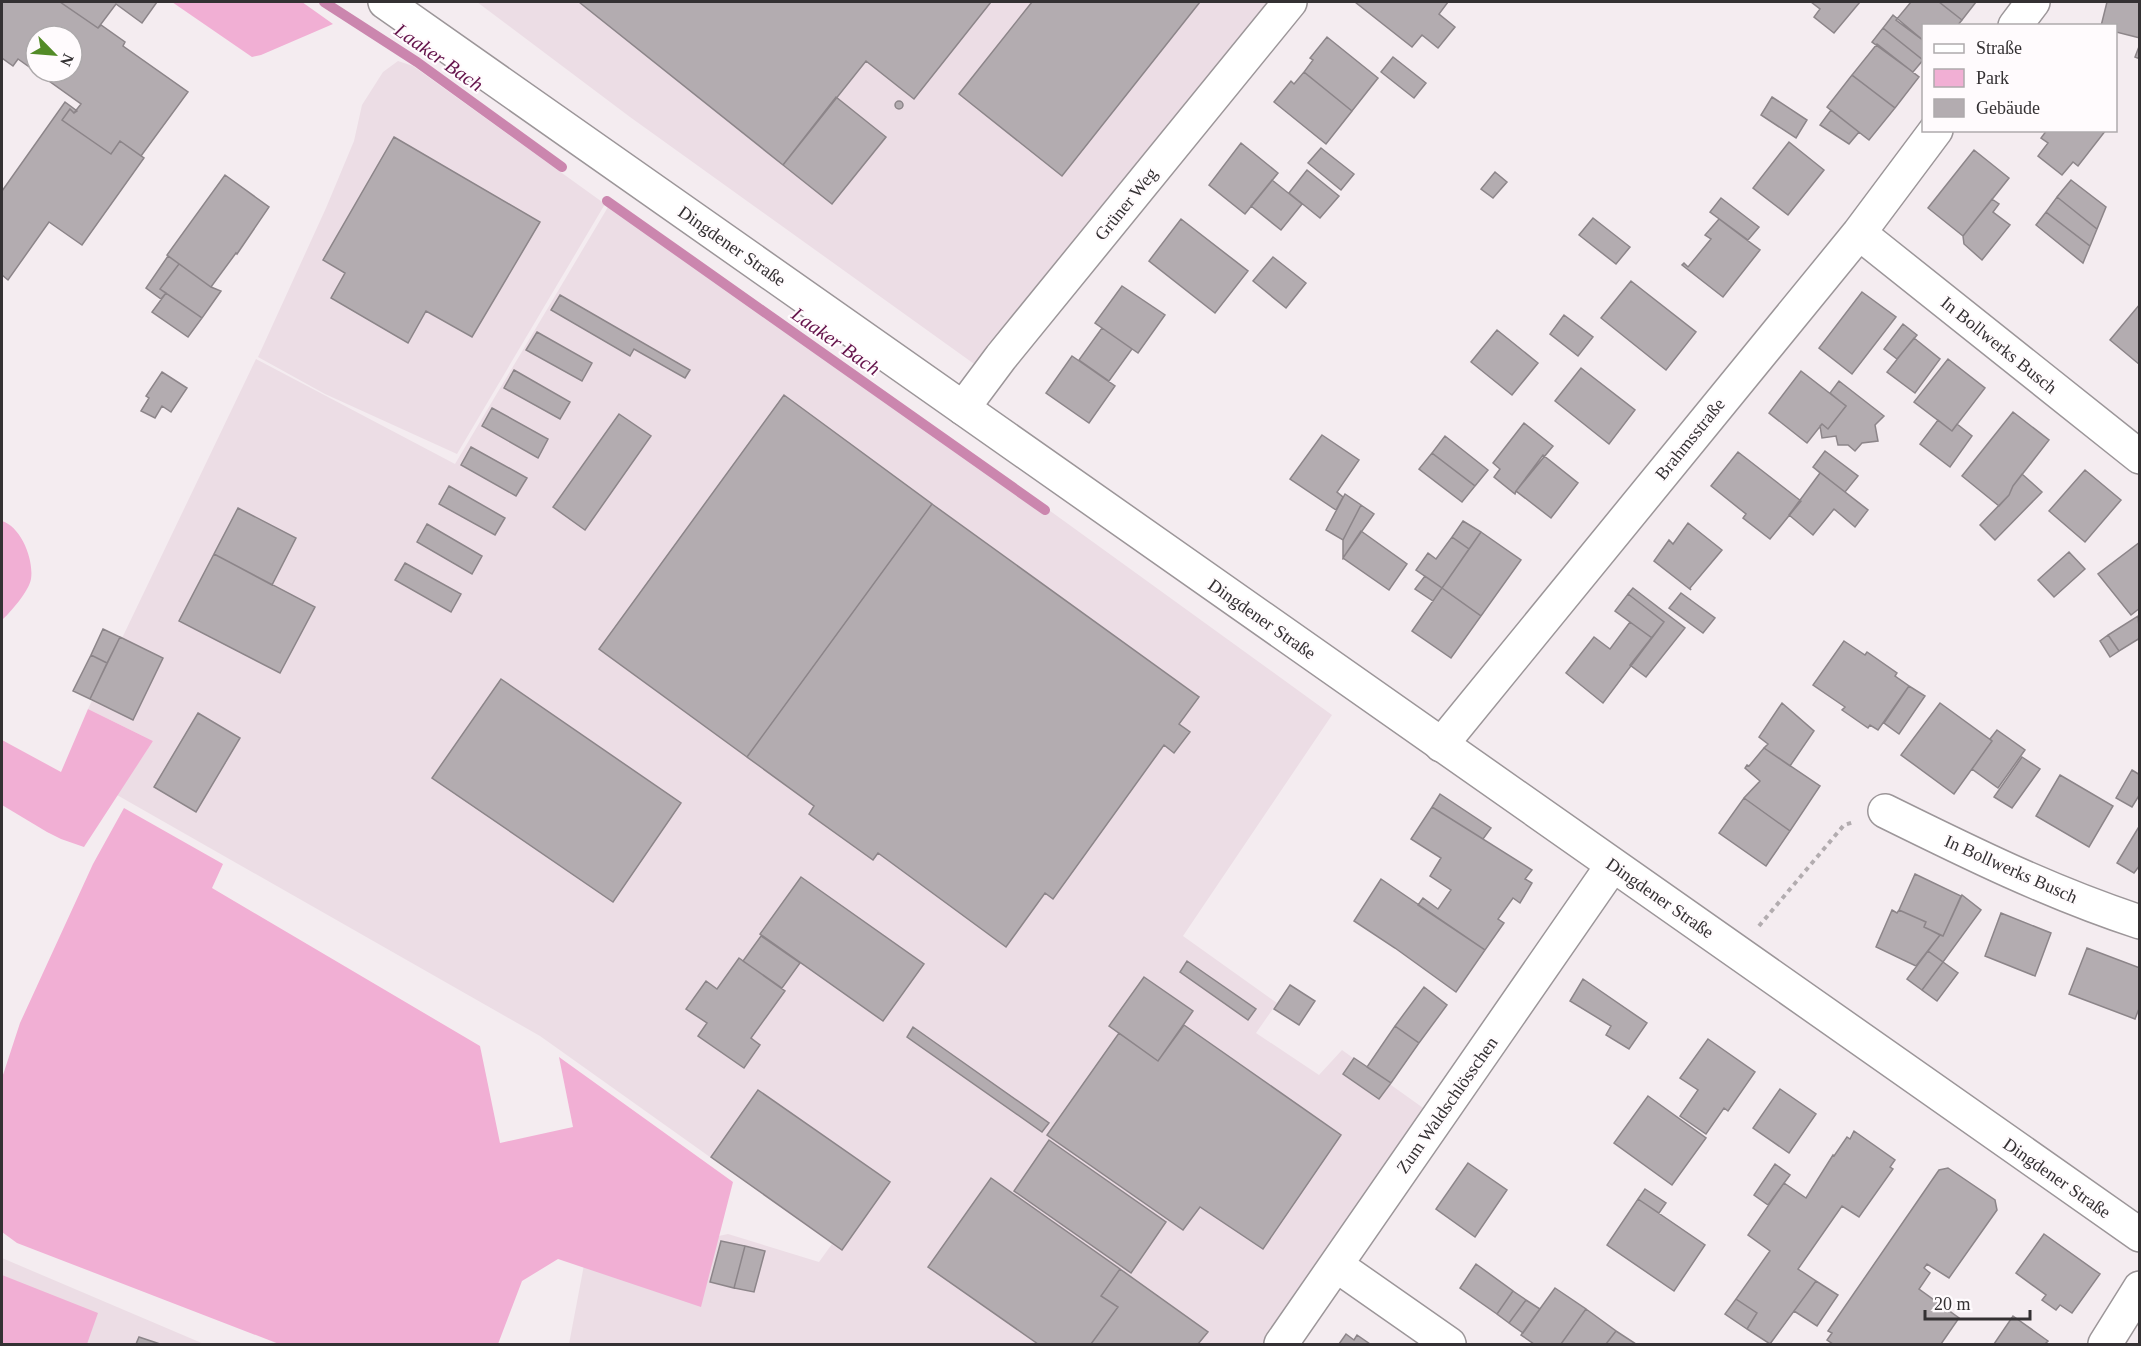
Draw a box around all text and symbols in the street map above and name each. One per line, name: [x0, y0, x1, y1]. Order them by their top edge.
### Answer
water label: Laaker Bach: [390, 18, 487, 95]
north arrow: [24, 24, 84, 84]
legend: [1922, 24, 2117, 132]
text: Straße: [1976, 38, 2022, 58]
text: N: [57, 51, 77, 69]
text: Park: [1976, 68, 2009, 88]
text: Gebäude: [1976, 98, 2040, 118]
street label: Grüner Weg: [1091, 164, 1161, 244]
street label: Dingdener Straße: [674, 202, 790, 290]
street label: In Bollwerks Busch: [1937, 292, 2061, 398]
water label: Laaker Bach: [787, 302, 884, 379]
street label: Brahmsstraße: [1651, 394, 1729, 484]
street label: Dingdener Straße: [1204, 575, 1320, 663]
street label: In Bollwerks Busch: [1942, 831, 2080, 907]
street label: Dingdener Straße: [1602, 854, 1718, 942]
street label: Zum Waldschlösschen: [1392, 1033, 1502, 1177]
street label: Dingdener Straße: [1999, 1134, 2115, 1222]
scale bar: [1925, 1283, 2030, 1321]
text: 20 m: [1934, 1294, 1971, 1314]

